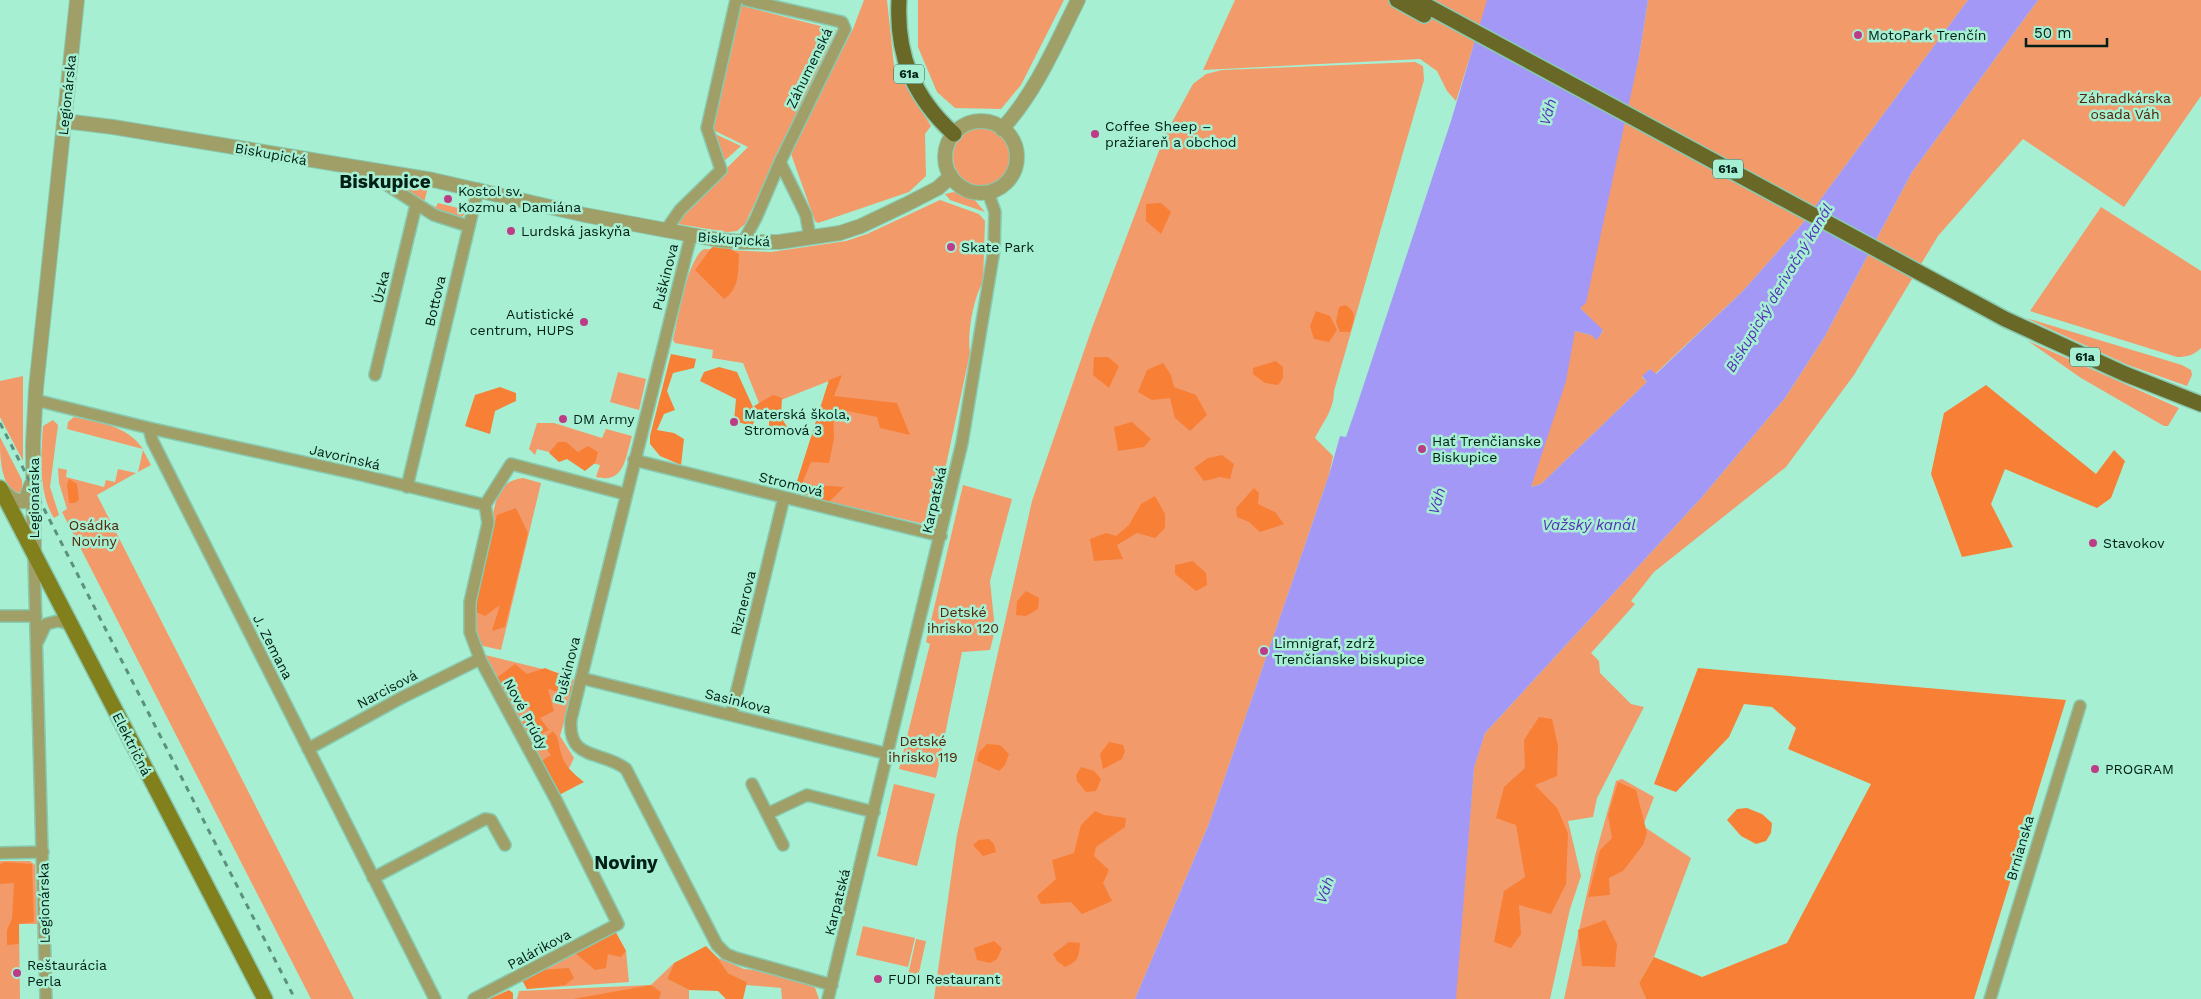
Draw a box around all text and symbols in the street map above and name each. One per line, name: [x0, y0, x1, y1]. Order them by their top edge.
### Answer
scale bar: [2026, 15, 2107, 47]
text: 50 m: [2034, 24, 2071, 42]
street label: Záhumenská: [783, 25, 835, 111]
place label: MotoPark Trenčín: [1868, 27, 1986, 43]
marker: MotoPark Trenčín: [1852, 29, 1864, 41]
street label: Legionárska: [55, 54, 79, 136]
road number: 61a: [894, 64, 924, 84]
park label: Záhradkárska osada Váh: [2079, 90, 2171, 122]
water label: Váh: [1536, 97, 1560, 127]
place label: Coffee Sheep – pražiareň a obchod: [1105, 118, 1237, 150]
marker: Coffee Sheep – pražiareň a obchod: [1089, 128, 1101, 140]
street label: Biskupická: [234, 140, 308, 168]
road number: 61a: [1713, 160, 1743, 178]
district label: Biskupice: [339, 170, 431, 193]
place label: Kostol sv. Kozmu a Damiána: [458, 183, 581, 215]
marker: Kostol sv. Kozmu a Damiána: [442, 193, 454, 205]
water label: Biskupický derivačný kanál: [1722, 200, 1837, 375]
place label: Lurdská jaskyňa: [521, 223, 631, 239]
marker: Lurdská jaskyňa: [505, 225, 517, 237]
street label: Biskupická: [697, 228, 771, 250]
place label: Skate Park: [961, 239, 1034, 255]
marker: Skate Park: [945, 241, 957, 253]
street label: Puškinova: [649, 242, 681, 312]
street label: Úzka: [369, 269, 393, 305]
street label: Bottova: [421, 274, 449, 328]
place label: Autistické centrum, HUPS: [470, 306, 574, 338]
marker: Autistické centrum, HUPS: [578, 316, 590, 328]
road number: 61a: [2070, 348, 2100, 367]
place label: Materská škola, Stromová 3: [744, 406, 850, 438]
place label: DM Army: [573, 411, 635, 427]
marker: DM Army: [557, 413, 569, 425]
marker: Materská škola, Stromová 3: [728, 416, 740, 428]
place label: Hať Trenčianske Biskupice: [1432, 433, 1541, 465]
street label: Javorinská: [308, 441, 382, 473]
marker: Hať Trenčianske Biskupice: [1416, 443, 1428, 455]
street label: Legionárska: [26, 457, 42, 538]
street label: Karpatská: [919, 465, 949, 535]
street label: Stromová: [757, 468, 825, 500]
water label: Váh: [1425, 486, 1449, 516]
water label: Važský kanál: [1542, 516, 1636, 534]
park label: Osádka Noviny: [69, 517, 119, 549]
place label: Stavokov: [2103, 535, 2165, 551]
marker: Stavokov: [2087, 537, 2099, 549]
street label: Riznerova: [727, 569, 759, 637]
park label: Detské ihrisko 120: [927, 604, 999, 636]
street label: J. Zemana: [250, 612, 296, 682]
street label: Puškinova: [551, 635, 583, 705]
place label: Limnigraf, zdrž Trenčianske biskupice: [1274, 635, 1425, 667]
marker: Limnigraf, zdrž Trenčianske biskupice: [1258, 645, 1270, 657]
street label: Narcisová: [354, 666, 420, 712]
street label: Nové Prúdy: [501, 676, 552, 753]
street label: Sasinkova: [703, 685, 773, 717]
street label: Električná: [109, 710, 155, 778]
park label: Detské ihrisko 119: [888, 733, 958, 765]
place label: PROGRAM: [2105, 761, 2174, 777]
marker: PROGRAM: [2089, 763, 2101, 775]
street label: Brnianska: [2003, 814, 2037, 882]
district label: Noviny: [594, 851, 658, 874]
street label: Legionárska: [35, 862, 53, 944]
street label: Karpatská: [821, 867, 853, 937]
water label: Váh: [1312, 874, 1338, 906]
street label: Palárikova: [505, 926, 573, 972]
place label: Reštaurácia Perla: [27, 957, 107, 989]
marker: Reštaurácia Perla: [11, 967, 23, 979]
place label: FUDI Restaurant: [888, 971, 1000, 987]
marker: FUDI Restaurant: [872, 973, 884, 985]

